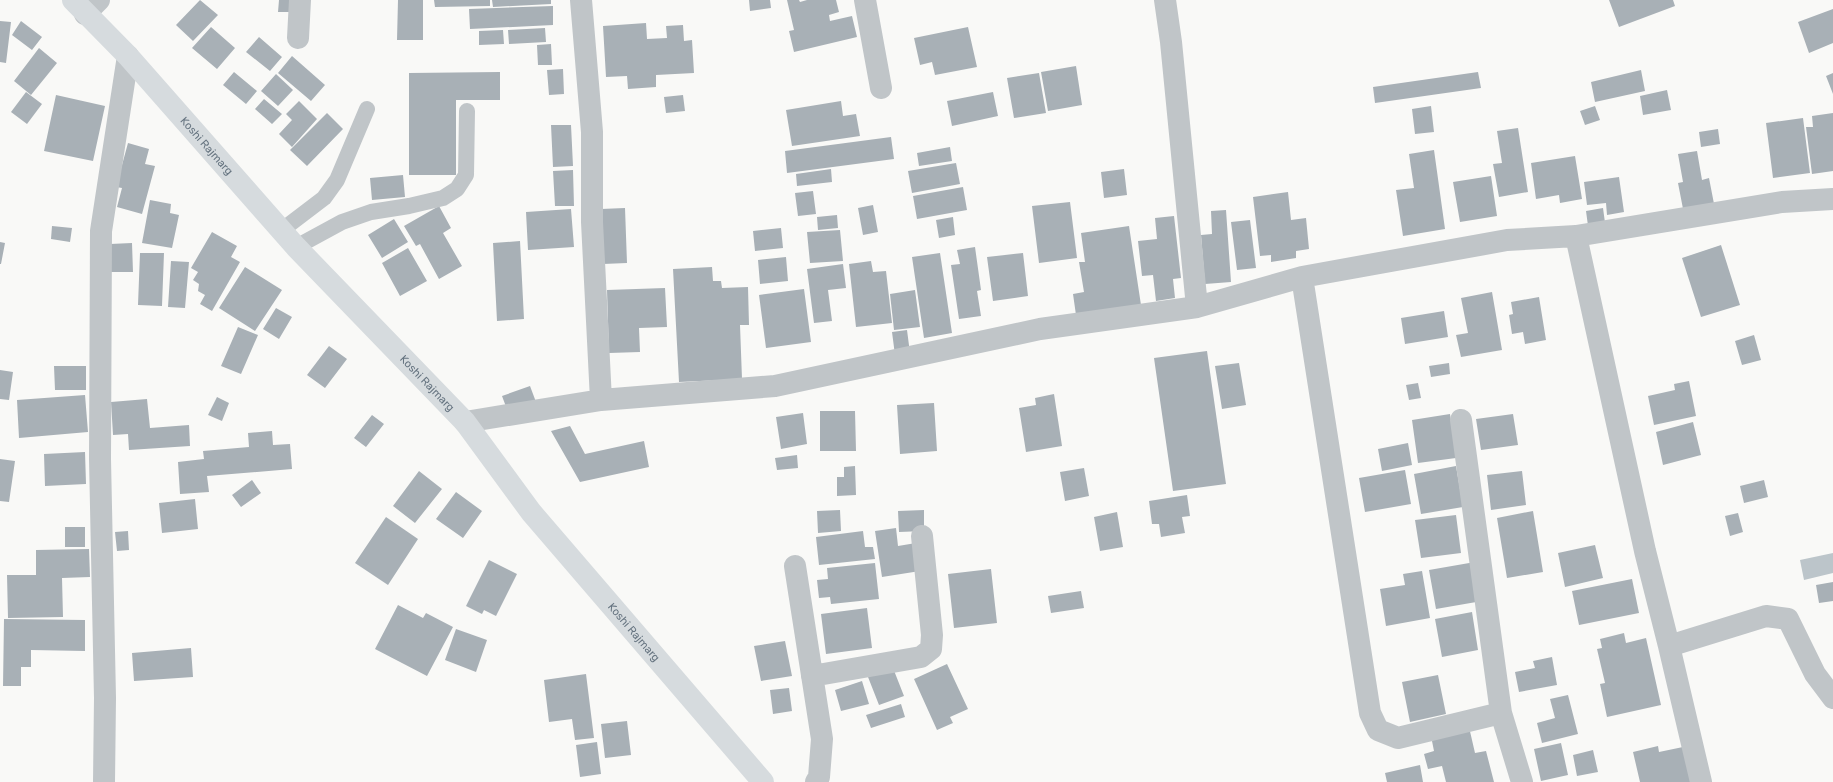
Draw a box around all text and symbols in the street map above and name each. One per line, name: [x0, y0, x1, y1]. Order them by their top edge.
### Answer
street label: Koshi Rajmarg: [178, 114, 236, 177]
street label: Koshi Rajmarg: [397, 352, 457, 414]
street label: Koshi Rajmarg: [605, 600, 663, 664]

